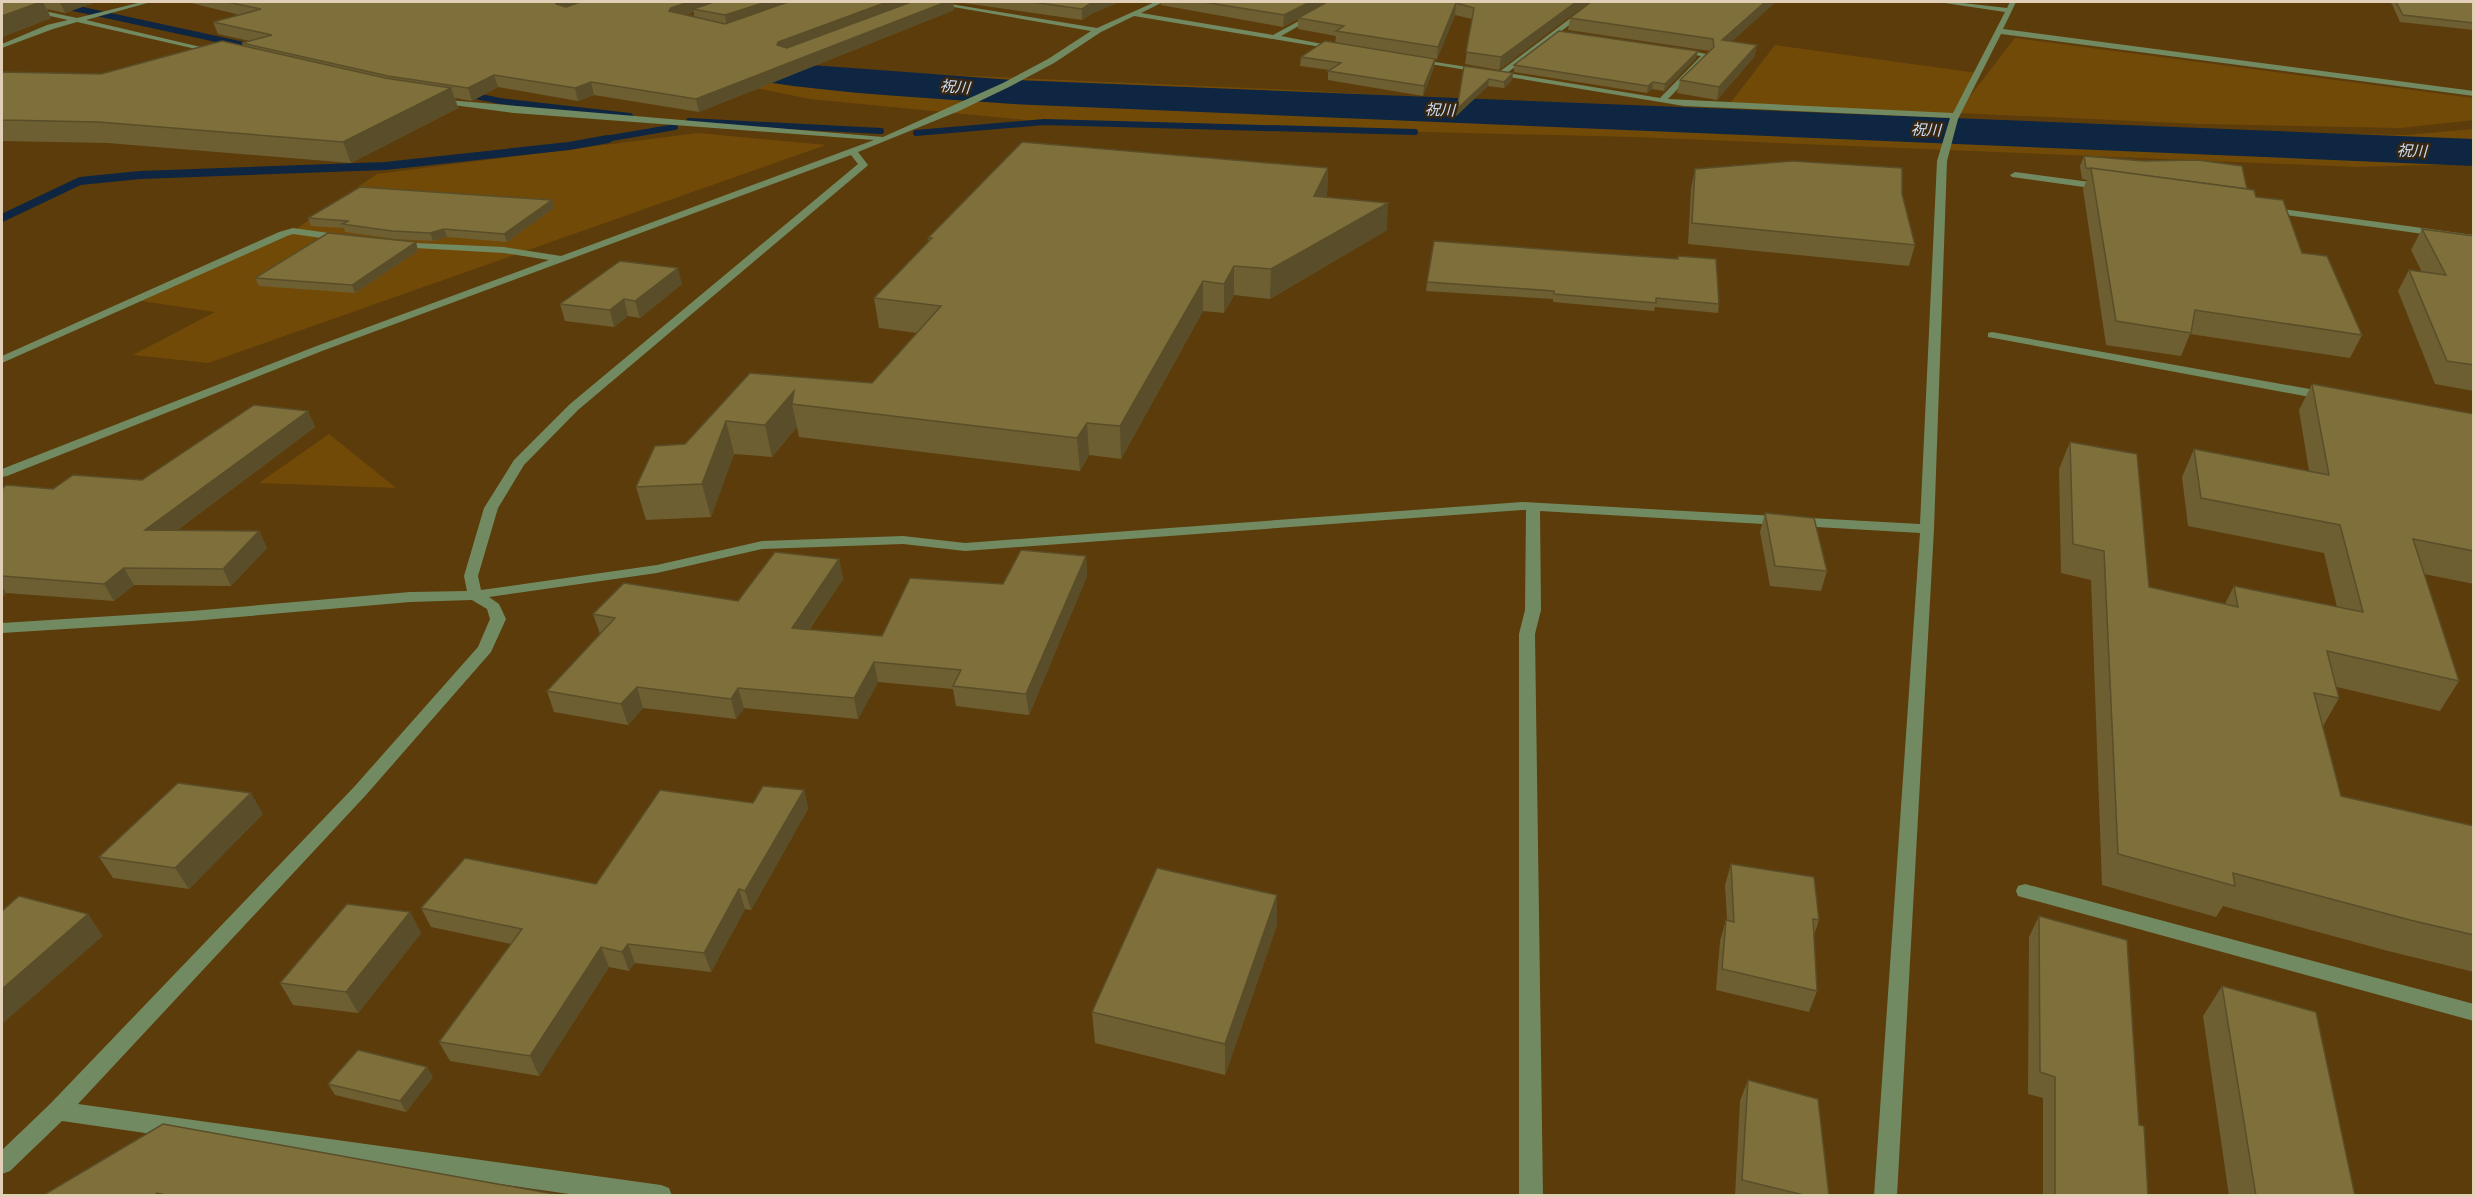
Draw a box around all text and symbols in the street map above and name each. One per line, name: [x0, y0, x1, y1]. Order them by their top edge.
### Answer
water label: 祝川: [939, 77, 973, 97]
water label: 祝川: [1425, 100, 1457, 120]
water label: 祝川: [1911, 120, 1943, 140]
water label: 祝川: [2397, 141, 2429, 161]

